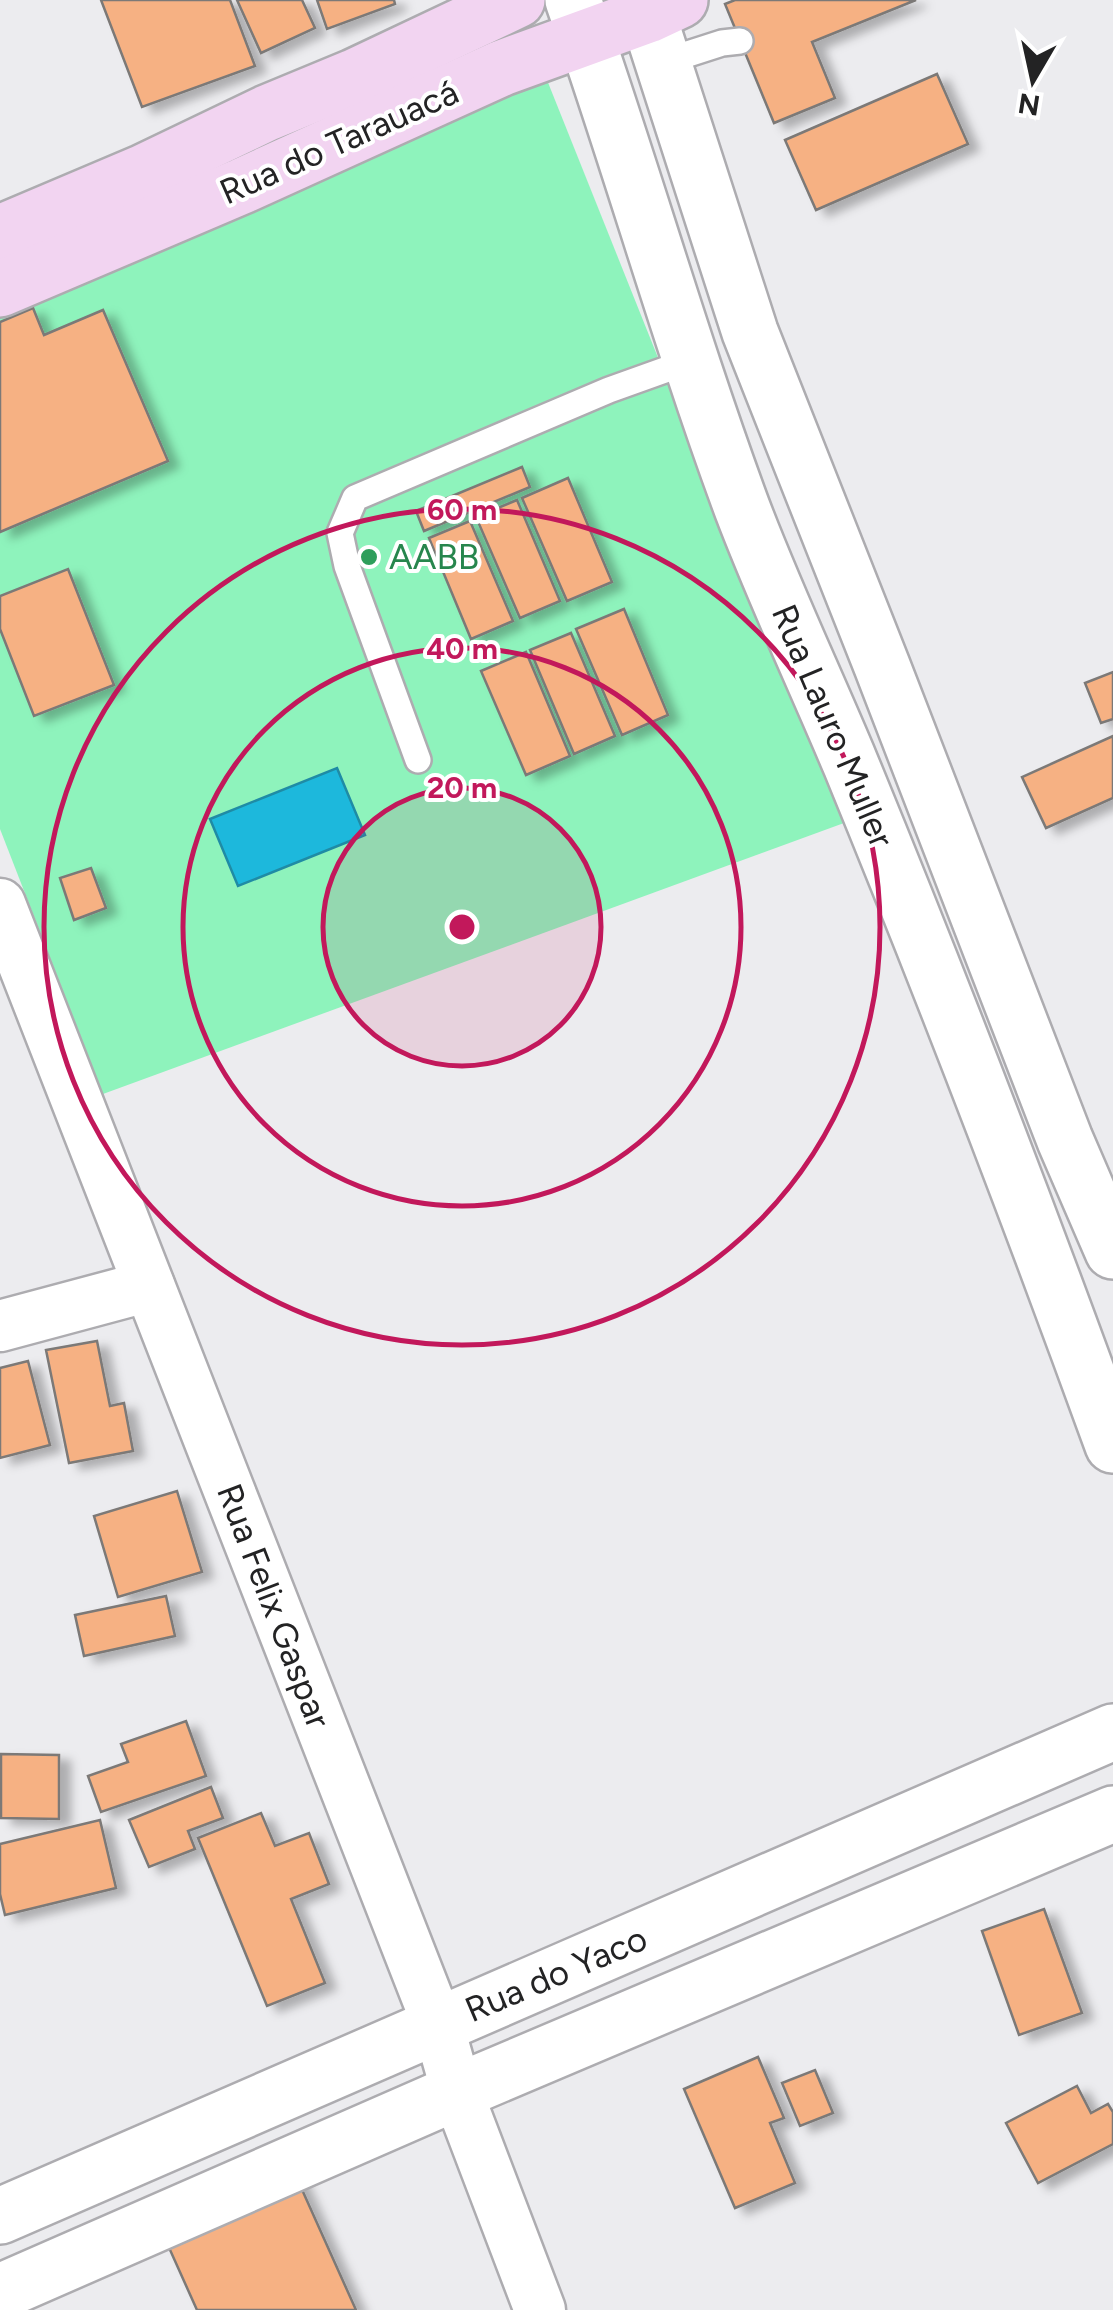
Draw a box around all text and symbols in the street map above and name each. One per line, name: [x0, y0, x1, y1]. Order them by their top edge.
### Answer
north arrow: [983, 30, 1083, 130]
street label: Rua do Tarauacá: [213, 71, 465, 213]
text: N: [1016, 86, 1042, 123]
text: 60 m: [427, 491, 497, 528]
place label: AABB: [389, 536, 479, 578]
marker: AABB: [358, 546, 380, 568]
street label: Rua Lauro Muller: [763, 598, 903, 854]
text: 40 m: [426, 630, 498, 667]
text: 20 m: [427, 769, 497, 806]
centre of rings: [444, 909, 480, 945]
street label: Rua Felix Gaspar: [208, 1478, 340, 1734]
street label: Rua do Yaco: [459, 1917, 653, 2031]

